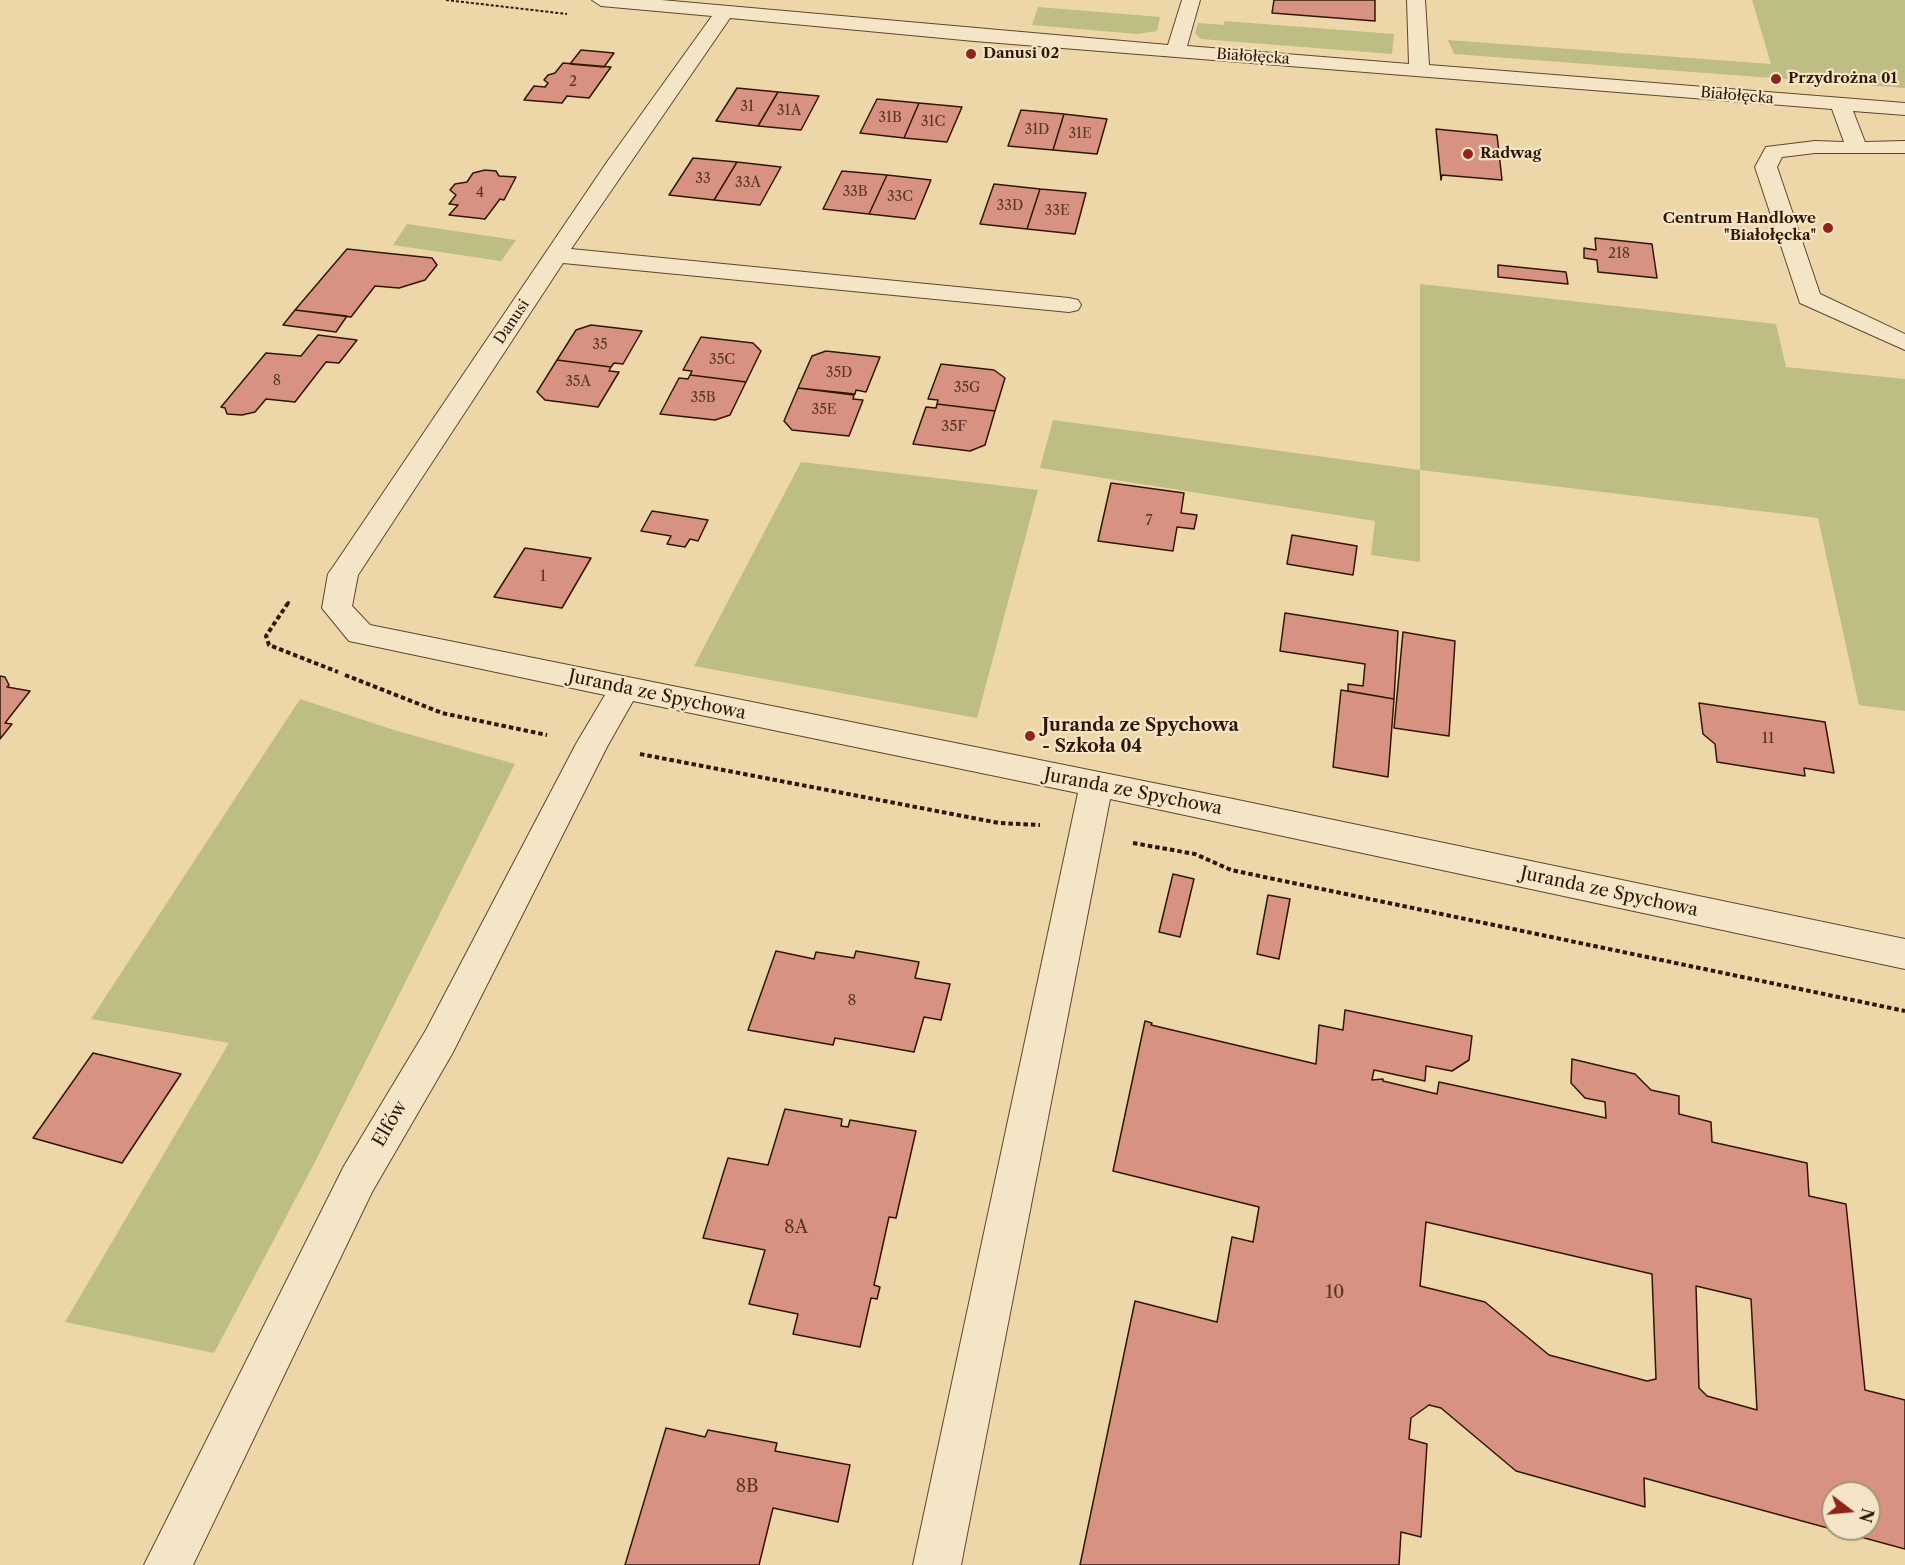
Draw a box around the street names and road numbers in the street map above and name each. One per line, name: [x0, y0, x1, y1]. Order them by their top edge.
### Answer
street label: Białołęcka: [1216, 45, 1290, 69]
street label: Białołęcka: [1699, 84, 1775, 108]
street label: Danusi: [491, 296, 533, 348]
street label: Juranda ze Spychowa: [566, 666, 748, 724]
street label: Juranda ze Spychowa: [1042, 764, 1224, 820]
street label: Juranda ze Spychowa: [1518, 863, 1700, 921]
street label: Elfów: [368, 1097, 412, 1151]

